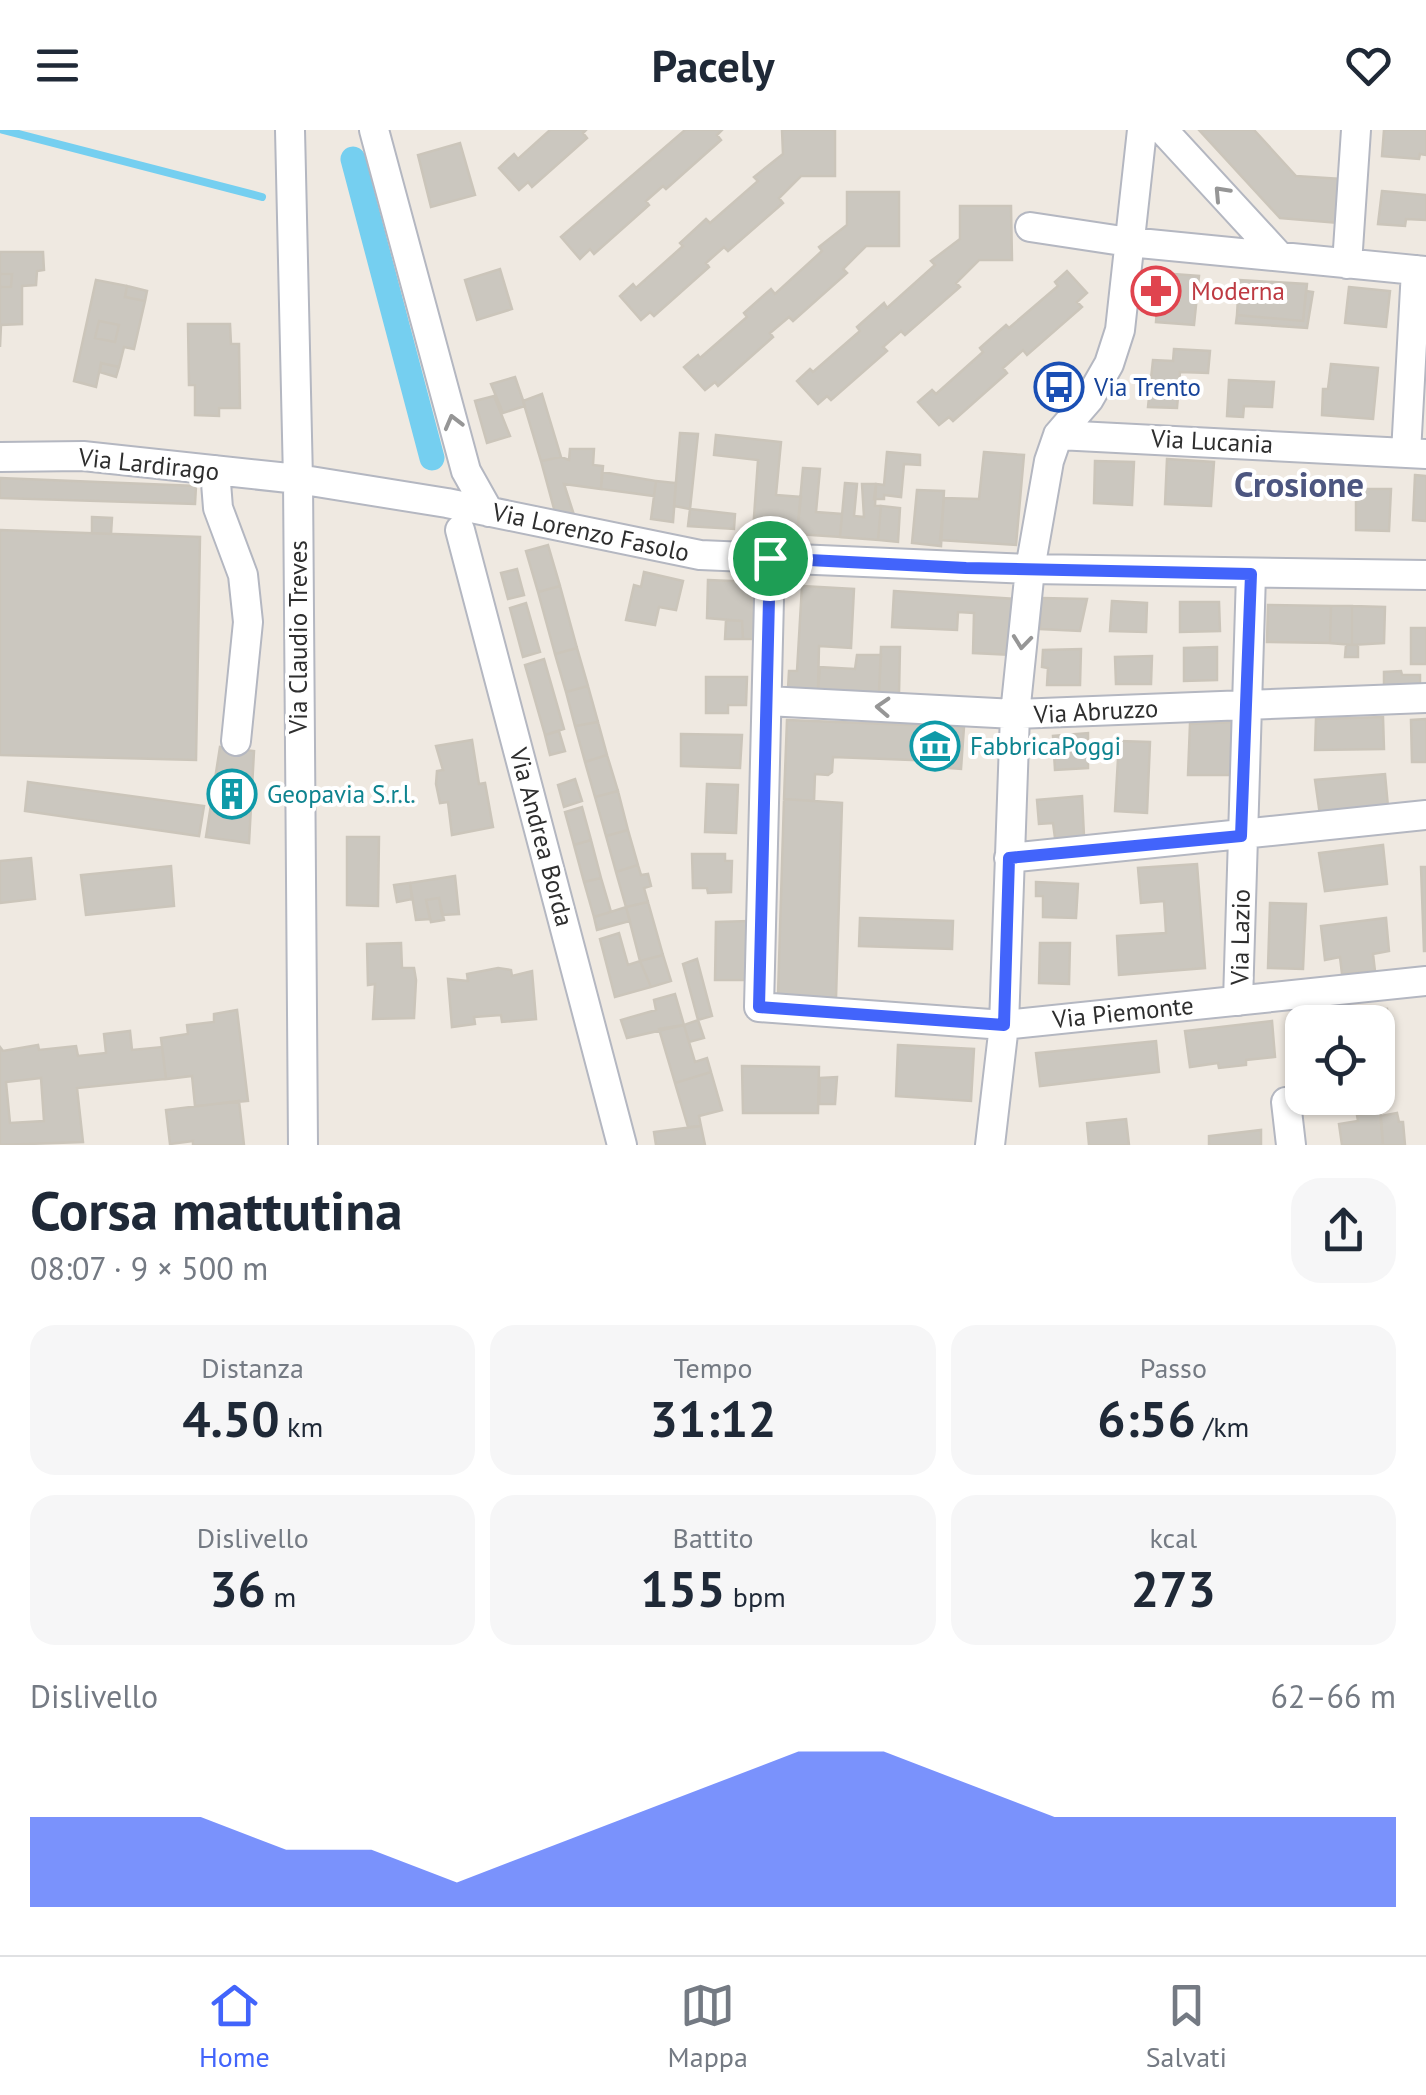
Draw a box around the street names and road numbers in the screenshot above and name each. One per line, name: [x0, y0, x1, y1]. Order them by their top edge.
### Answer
street label: Via Lucania: [1149, 422, 1274, 460]
street label: Via Lardirago: [76, 441, 221, 487]
street label: Via Lorenzo Fasolo: [489, 495, 692, 568]
street label: Via Claudio Treves: [282, 540, 314, 735]
street label: Via Abruzzo: [1032, 692, 1159, 730]
street label: Via Andrea Borda: [503, 743, 581, 930]
street label: Via Lazio: [1223, 889, 1257, 986]
street label: Via Piemonte: [1050, 989, 1195, 1035]

